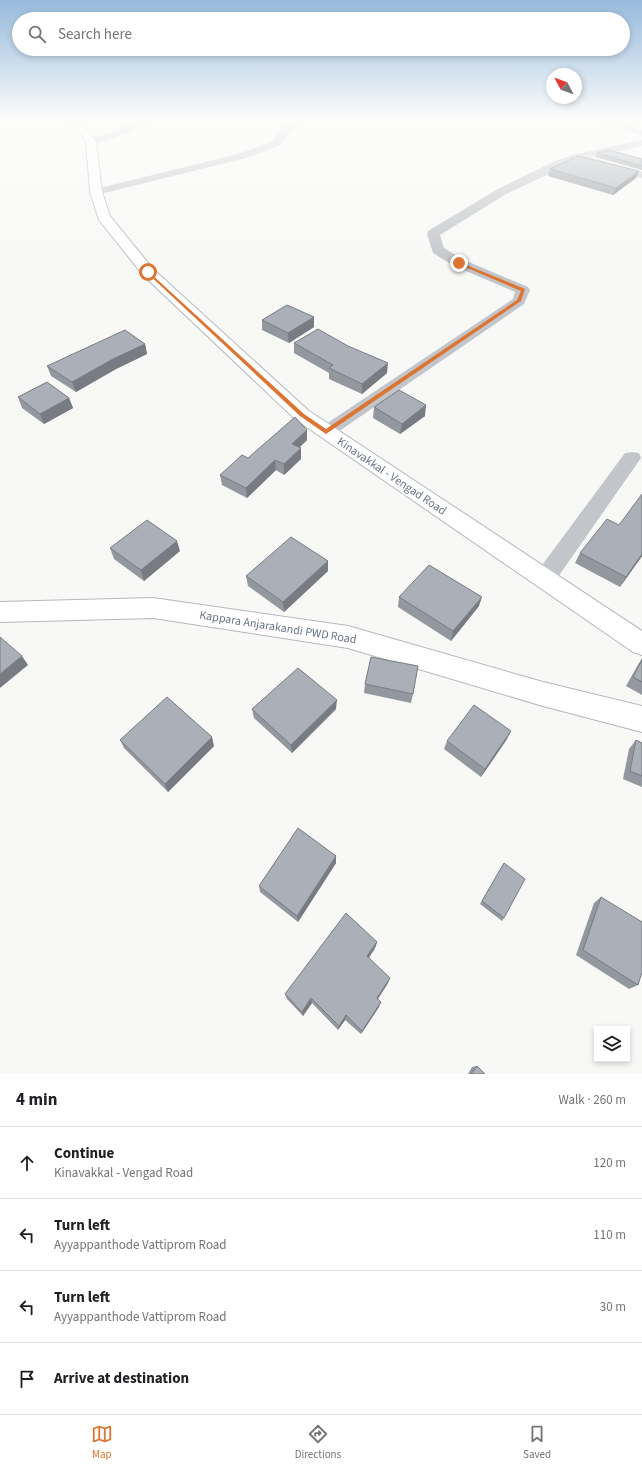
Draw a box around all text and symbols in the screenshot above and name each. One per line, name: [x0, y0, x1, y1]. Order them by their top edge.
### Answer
search box: [12, 12, 630, 56]
icon: search: [26, 23, 48, 45]
text: Search here: [58, 24, 132, 45]
north arrow: [546, 68, 582, 104]
route end: [450, 254, 468, 272]
route start: [139, 263, 157, 281]
street label: Kinavakkal - Vengad Road: [334, 433, 450, 519]
street label: Kappara Anjarakandi PWD Road: [198, 607, 358, 648]
map controls: [594, 1026, 630, 1062]
button: layers: [594, 1026, 630, 1062]
text: 4 min: [16, 1088, 57, 1112]
text: Walk · 260 m: [558, 1091, 626, 1109]
text: Continue: [54, 1143, 114, 1164]
icon: ahead: [16, 1152, 38, 1174]
text: 120 m: [593, 1154, 626, 1172]
text: Kinavakkal - Vengad Road: [54, 1164, 193, 1182]
text: Turn left: [54, 1215, 110, 1236]
icon: left: [16, 1224, 38, 1246]
text: 110 m: [593, 1226, 626, 1244]
text: Ayyappanthode Vattiprom Road: [54, 1236, 227, 1254]
text: Turn left: [54, 1287, 110, 1308]
icon: left: [16, 1296, 38, 1318]
text: 30 m: [600, 1298, 626, 1316]
text: Ayyappanthode Vattiprom Road: [54, 1308, 227, 1326]
icon: arrive: [16, 1368, 38, 1390]
text: Arrive at destination: [54, 1368, 189, 1389]
tab: Map: [91, 1423, 113, 1462]
tab: Directions: [295, 1423, 341, 1462]
tab: Saved: [523, 1423, 551, 1462]

